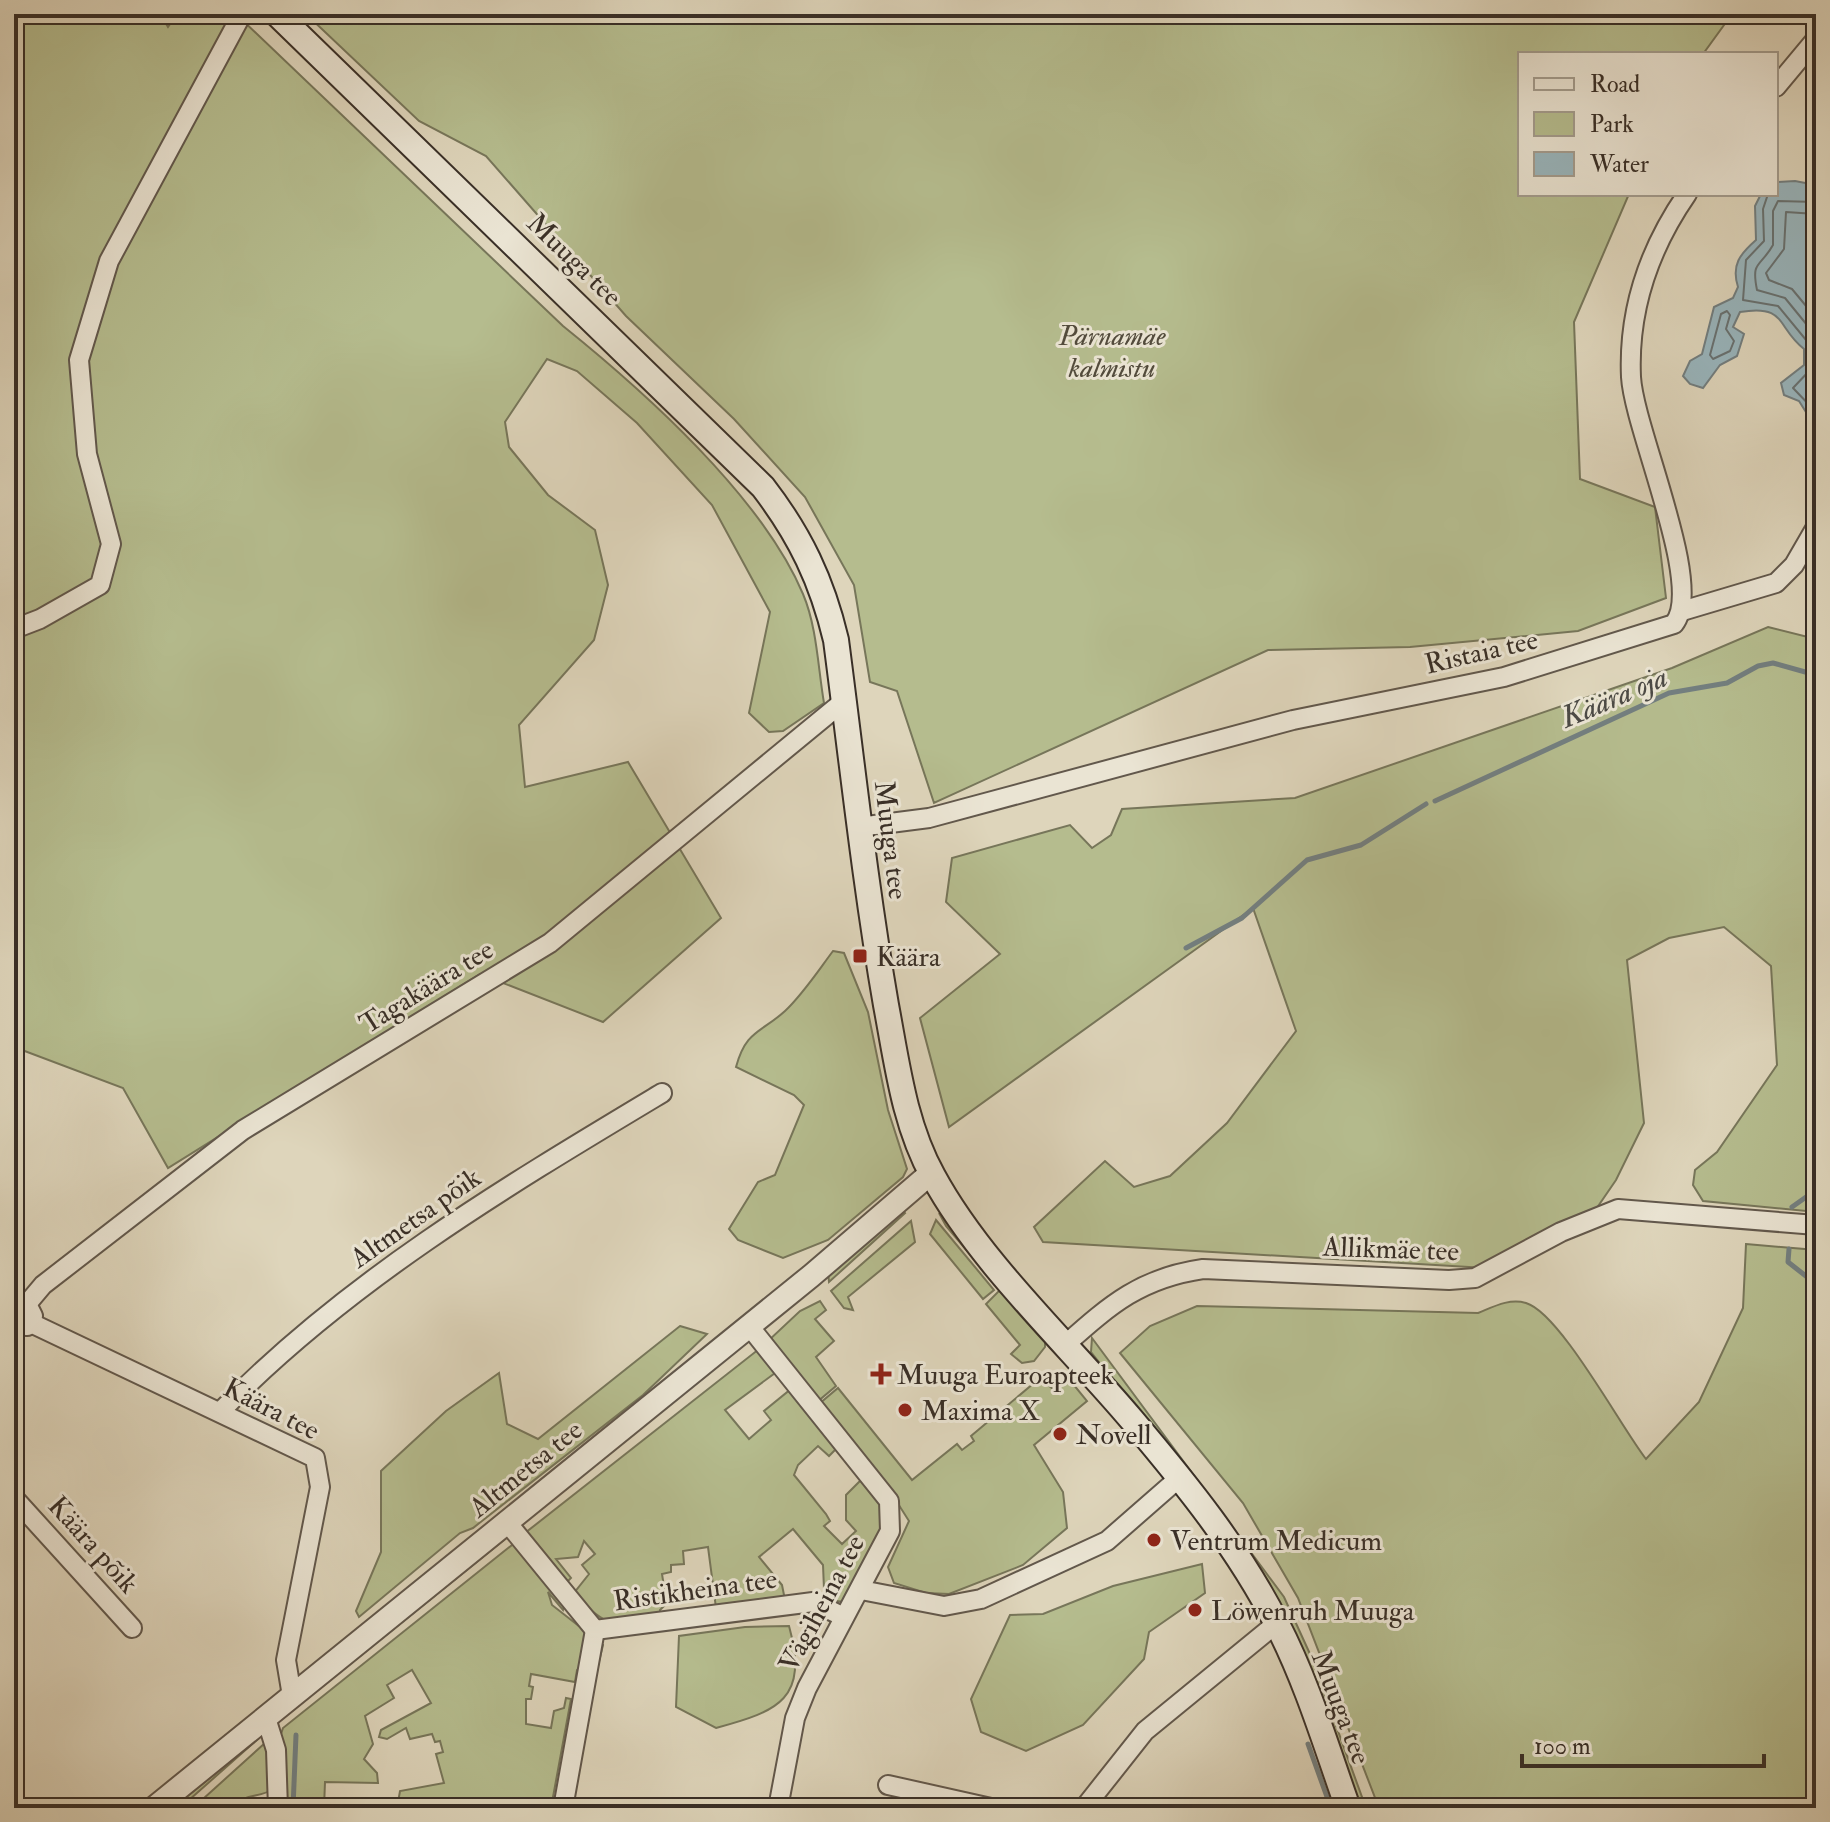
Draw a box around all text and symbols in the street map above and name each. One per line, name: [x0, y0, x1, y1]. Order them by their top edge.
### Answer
legend: [1518, 52, 1778, 196]
text: Road: [1590, 69, 1640, 100]
text: Park: [1590, 109, 1634, 140]
text: Water: [1589, 149, 1649, 180]
street label: Muuga tee: [519, 206, 629, 314]
park label: Pärnamäe kalmistu: [1057, 319, 1166, 386]
street label: Ristaia tee: [1421, 622, 1542, 682]
water label: Käära oja: [1554, 658, 1673, 737]
street label: Muuga tee: [866, 779, 915, 902]
street label: Tagakäära tee: [354, 932, 500, 1042]
place label: Käära: [876, 940, 941, 975]
marker: Käära: [851, 947, 869, 965]
street label: Altmetsa põik: [343, 1160, 488, 1277]
street label: Allikmäe tee: [1321, 1230, 1460, 1269]
place label: Muuga Euroapteek: [897, 1358, 1114, 1393]
marker: Muuga Euroapteek: [872, 1365, 890, 1383]
street label: Käära tee: [218, 1370, 325, 1448]
place label: Maxima X: [921, 1394, 1040, 1429]
marker: Maxima X: [896, 1401, 914, 1419]
street label: Altmetsa tee: [461, 1413, 590, 1526]
place label: Novell: [1076, 1418, 1152, 1453]
marker: Novell: [1051, 1425, 1069, 1443]
street label: Käära põik: [40, 1489, 146, 1601]
place label: Ventrum Medicum: [1170, 1524, 1382, 1559]
street label: Vägiheina tee: [772, 1529, 873, 1678]
marker: Ventrum Medicum: [1145, 1531, 1163, 1549]
street label: Ristikheina tee: [611, 1562, 780, 1619]
place label: Löwenruh Muuga: [1211, 1594, 1415, 1629]
marker: Löwenruh Muuga: [1186, 1601, 1204, 1619]
street label: Muuga tee: [1303, 1646, 1378, 1770]
scale bar: [1522, 1718, 1764, 1768]
text: 100 m: [1534, 1731, 1591, 1762]

